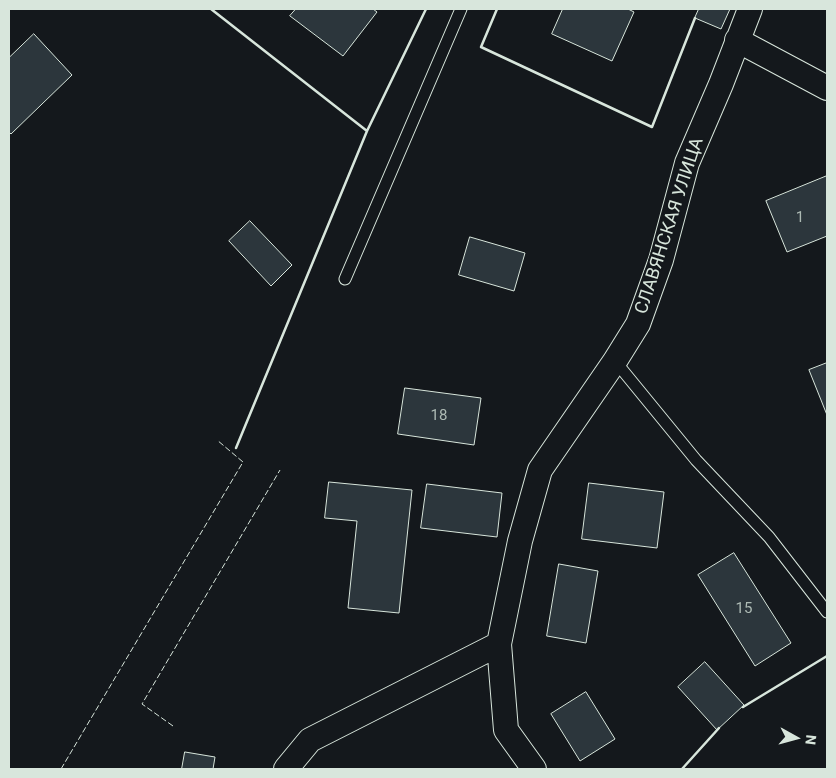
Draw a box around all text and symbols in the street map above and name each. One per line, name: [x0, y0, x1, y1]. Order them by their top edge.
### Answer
street label: СЛАВЯНСКАЯ УЛИЦА: [631, 135, 709, 317]
house number: 1: [796, 209, 804, 227]
house number: 18: [431, 407, 447, 425]
house number: 15: [736, 600, 752, 618]
north arrow: [771, 713, 821, 763]
text: N: [802, 734, 819, 746]

